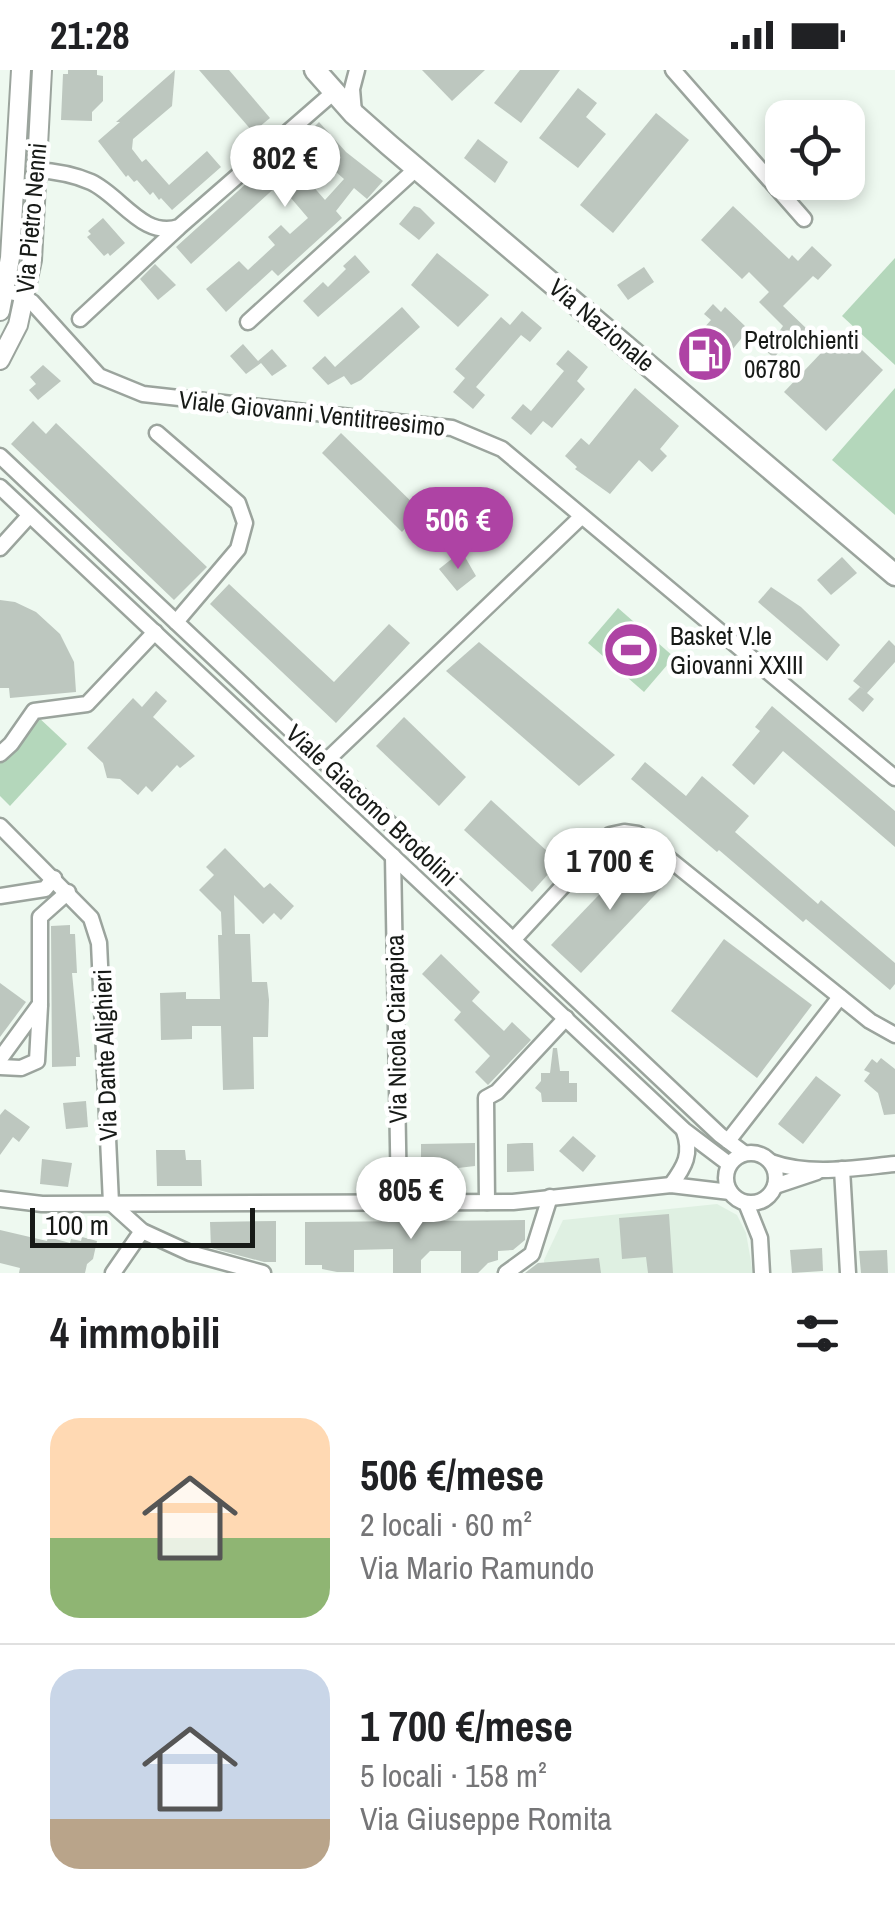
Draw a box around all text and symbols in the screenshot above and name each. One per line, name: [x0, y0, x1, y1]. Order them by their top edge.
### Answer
text: 21:28: [50, 10, 130, 61]
map controls: [765, 100, 865, 200]
button: locate: [765, 100, 865, 200]
pin: 802 €: [215, 125, 355, 210]
text: 802 €: [252, 136, 318, 179]
street label: Via Pietro Nenni: [7, 141, 55, 295]
street label: Via Nazionale: [542, 271, 662, 379]
place label: Petrolchienti 06780: [744, 323, 859, 386]
fuel station icon: Petrolchienti 06780: [675, 324, 735, 384]
street label: Viale Giovanni Ventitreesimo: [177, 382, 447, 444]
pin: 506 €: [388, 487, 528, 572]
text: 506 €: [425, 498, 491, 541]
place label: Basket V.le Giovanni XXIII: [670, 619, 803, 682]
sports icon: Basket V.le Giovanni XXIII: [601, 620, 661, 680]
street label: Viale Giacomo Brodolini: [279, 717, 465, 893]
pin: 1 700 €: [518, 828, 702, 913]
text: 1 700 €: [566, 839, 654, 882]
street label: Via Nicola Ciarapica: [377, 934, 415, 1124]
street label: Via Dante Alighieri: [85, 969, 125, 1141]
pin: 805 €: [341, 1157, 481, 1242]
text: 805 €: [378, 1168, 444, 1211]
scale bar: [30, 1203, 255, 1248]
text: 100 m: [45, 1206, 109, 1244]
text: 4 immobili: [50, 1305, 220, 1361]
icon: filters: [790, 1306, 845, 1361]
text: 506 €/mese: [360, 1447, 544, 1503]
icon: home: [130, 1458, 250, 1578]
text: 2 locali · 60 m²: [360, 1503, 532, 1546]
text: Via Mario Ramundo: [360, 1546, 594, 1589]
text: 1 700 €/mese: [360, 1698, 573, 1754]
icon: home: [130, 1709, 250, 1829]
text: 5 locali · 158 m²: [360, 1754, 547, 1797]
text: Via Giuseppe Romita: [360, 1797, 612, 1840]

